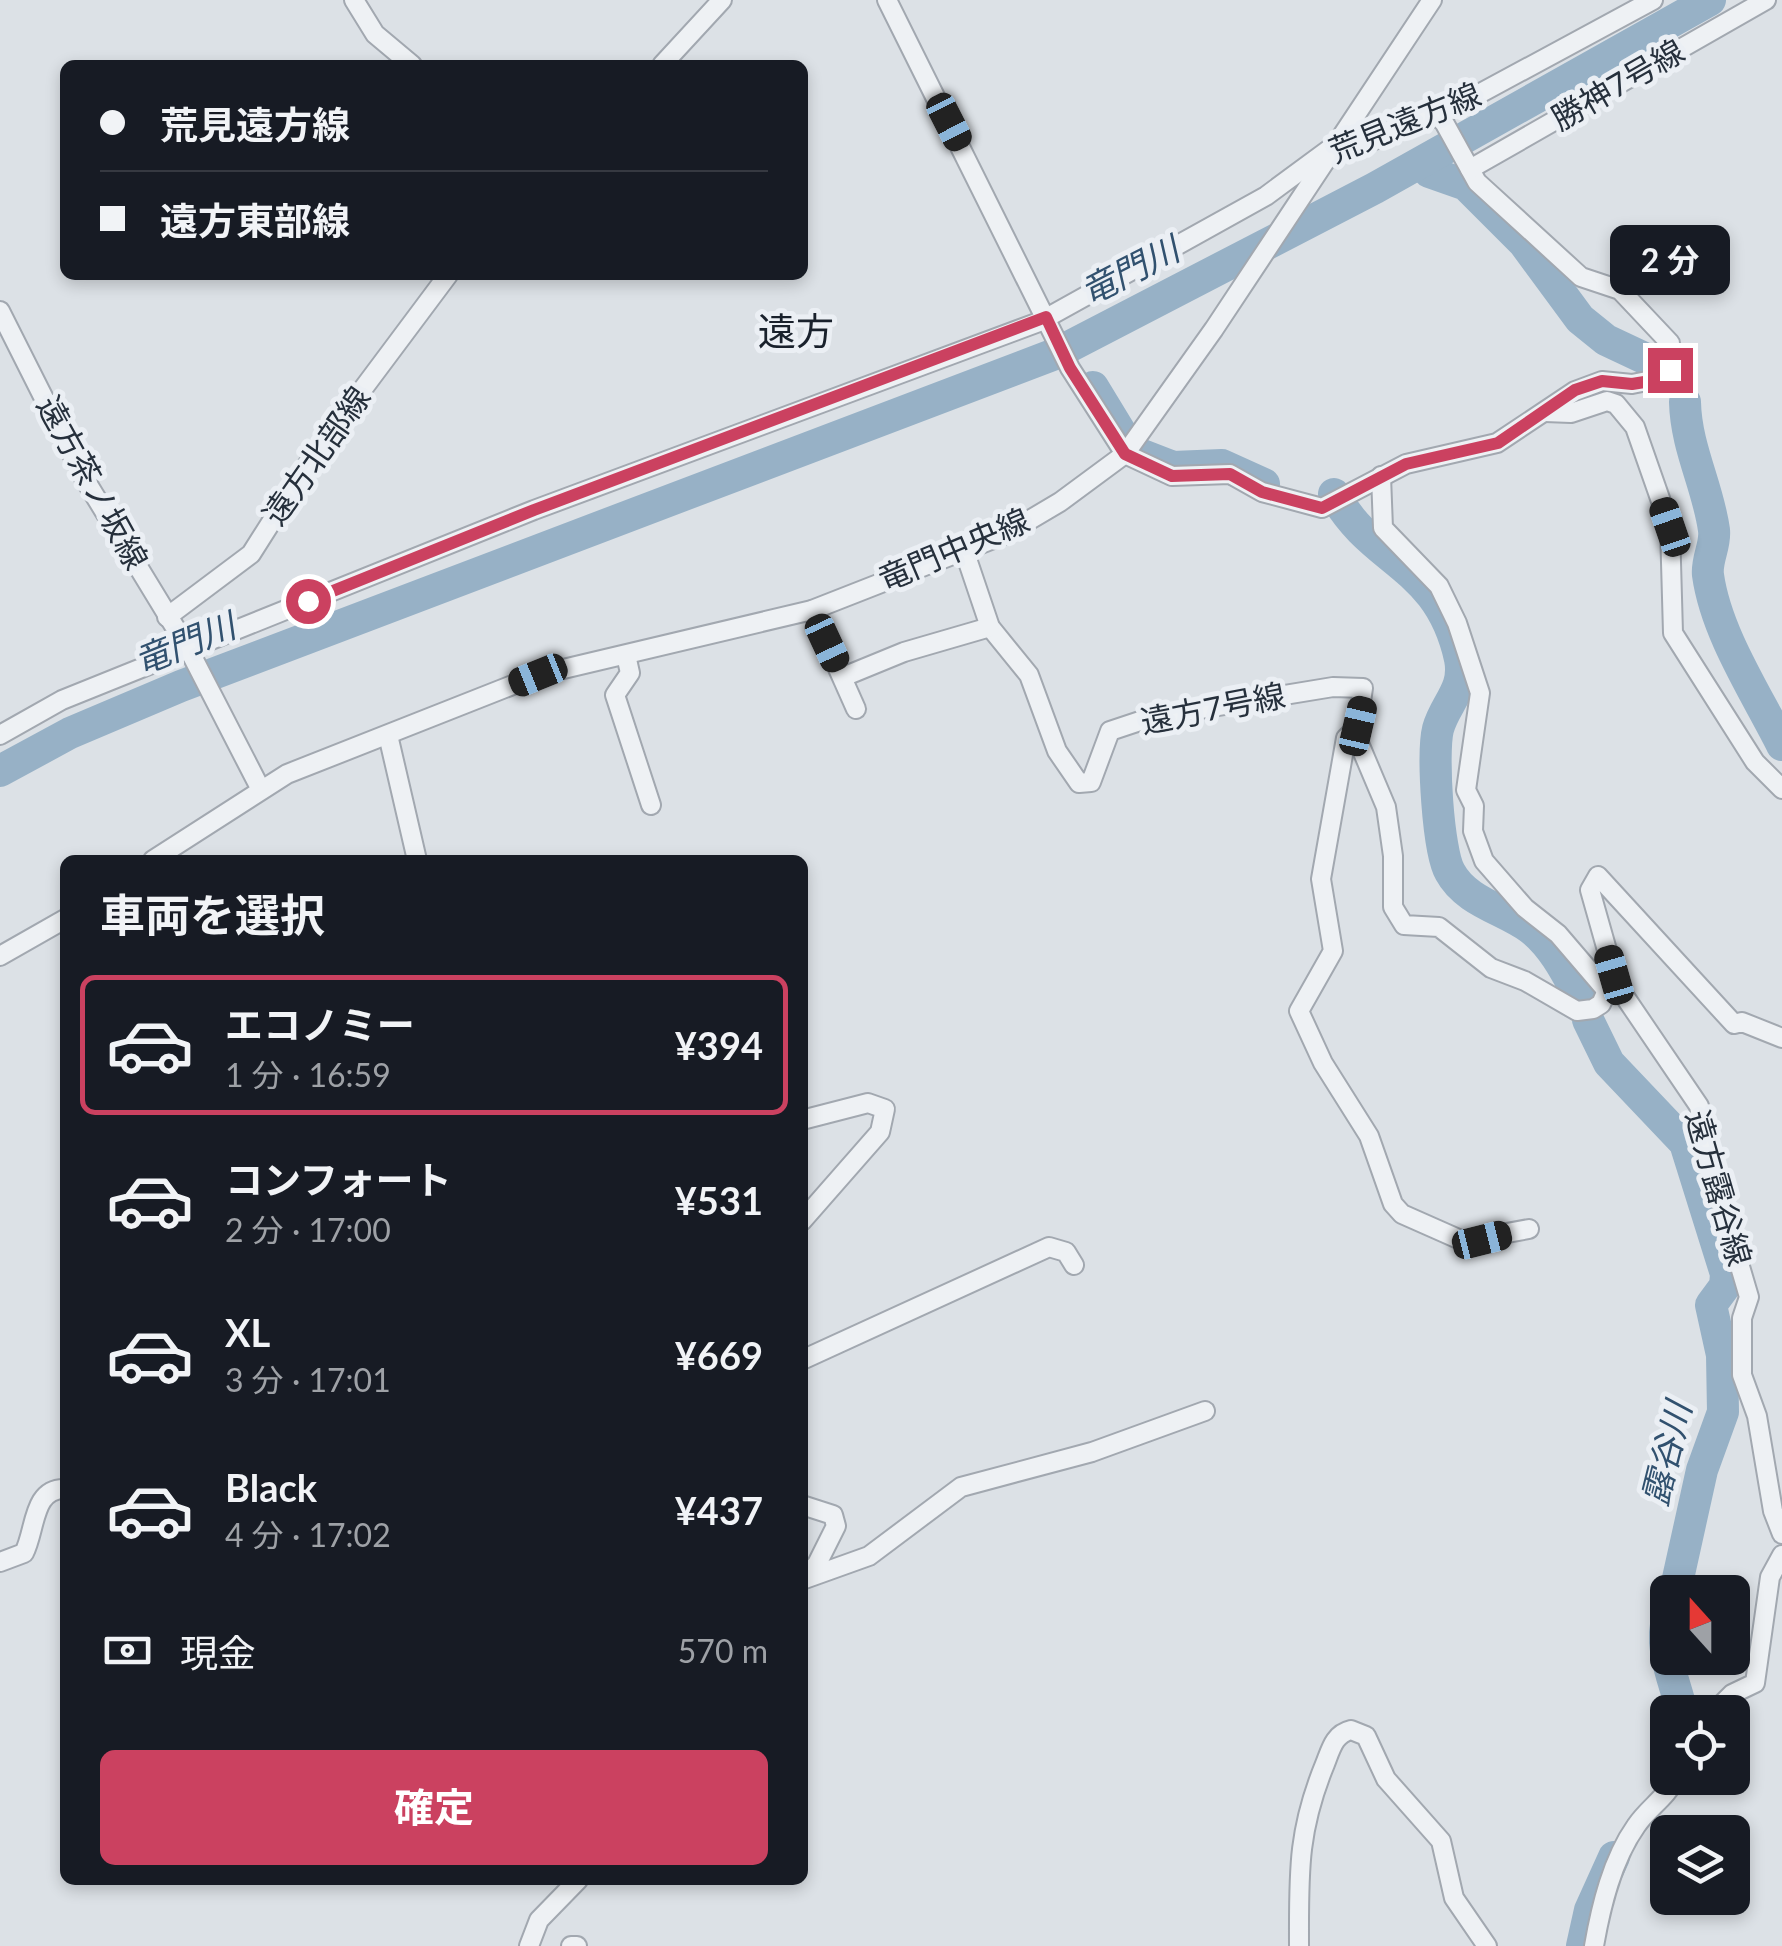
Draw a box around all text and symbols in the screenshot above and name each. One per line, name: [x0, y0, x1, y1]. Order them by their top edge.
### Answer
street label: 勝神7号線: [1544, 30, 1690, 137]
street label: 荒見遠方線: [1323, 74, 1486, 170]
car: [922, 88, 976, 156]
text: 荒見遠方線: [160, 101, 350, 147]
text: 遠方東部線: [160, 197, 350, 243]
water label: 竜門川: [1073, 225, 1189, 312]
callout: 2 分: [1610, 225, 1730, 295]
text: 2 分: [1641, 240, 1699, 279]
district label: 遠方: [758, 307, 834, 353]
route end: [1648, 348, 1693, 393]
street label: 遠方北部線: [254, 378, 378, 532]
street label: 遠方茶ノ坂線: [30, 389, 157, 576]
car: [1646, 494, 1694, 560]
street label: 竜門中央線: [872, 499, 1035, 598]
route start: [286, 579, 331, 624]
water label: 竜門川: [128, 602, 244, 681]
car: [801, 609, 853, 677]
car: [505, 650, 571, 700]
street label: 遠方7号線: [1137, 674, 1288, 741]
car: [1337, 693, 1379, 759]
text: 車両を選択: [100, 888, 325, 942]
car: [1591, 942, 1637, 1008]
icon: car: [105, 1000, 195, 1090]
text: エコノミー: [225, 1001, 415, 1047]
text: ¥394: [675, 1022, 763, 1068]
text: 1 分 · 16:59: [225, 1055, 391, 1094]
street label: 遠方露谷線: [1679, 1105, 1760, 1270]
icon: car: [105, 1155, 195, 1245]
text: コンフォート: [225, 1156, 452, 1202]
text: ¥531: [675, 1177, 763, 1223]
text: 2 分 · 17:00: [225, 1210, 391, 1249]
car: [1449, 1218, 1515, 1262]
text: XL: [225, 1309, 270, 1355]
icon: car: [105, 1310, 195, 1400]
text: ¥669: [675, 1332, 763, 1378]
text: 3 分 · 17:01: [225, 1360, 391, 1399]
water label: 露谷川: [1632, 1394, 1699, 1510]
text: Black: [225, 1464, 317, 1510]
icon: car: [105, 1465, 195, 1555]
text: ¥437: [675, 1487, 763, 1533]
text: 4 分 · 17:02: [225, 1515, 391, 1554]
north arrow: [1650, 1575, 1750, 1675]
map controls: [1650, 1575, 1750, 1915]
icon: cash: [100, 1623, 155, 1678]
text: 現金: [180, 1629, 256, 1675]
text: 570 m: [678, 1631, 768, 1670]
button: locate: [1650, 1695, 1750, 1795]
button: 確定: [100, 1750, 768, 1865]
button: layers: [1650, 1815, 1750, 1915]

